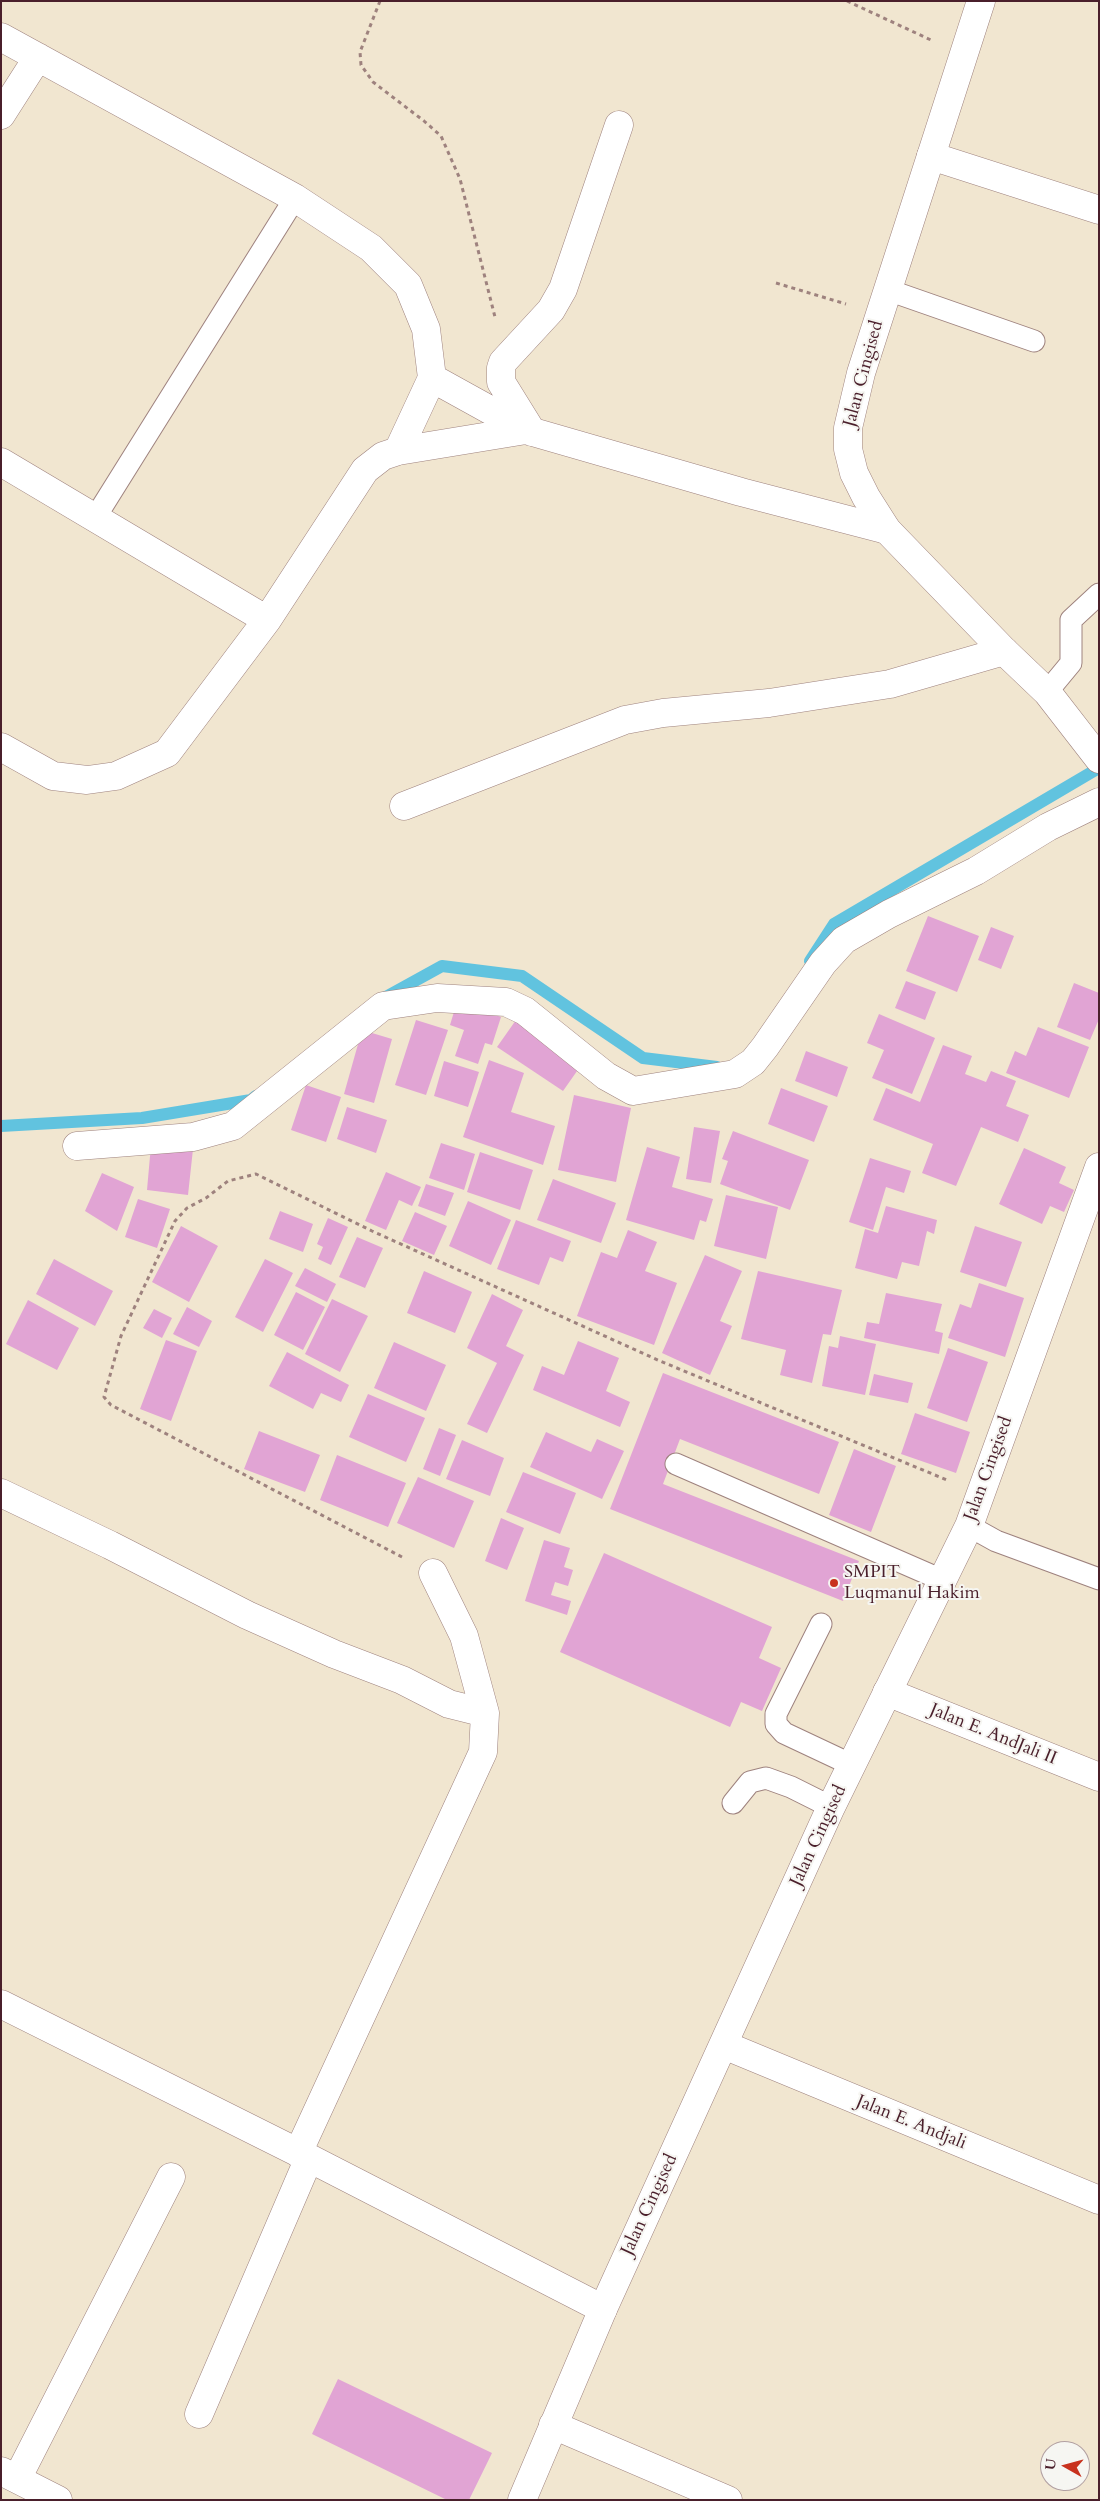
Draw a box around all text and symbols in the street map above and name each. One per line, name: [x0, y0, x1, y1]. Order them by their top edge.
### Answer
street label: Jalan Cingised: [839, 318, 889, 430]
street label: Jalan Cingised: [960, 1414, 1018, 1524]
place label: SMPIT Luqmanul Hakim: [844, 1562, 980, 1605]
marker: SMPIT Luqmanul Hakim: [828, 1577, 840, 1589]
street label: Jalan E. AndJali II: [926, 1700, 1060, 1770]
street label: Jalan Cingised: [786, 1782, 852, 1890]
street label: Jalan E. Andjali: [853, 2091, 969, 2155]
street label: Jalan Cingised: [617, 2151, 683, 2259]
north arrow: [1040, 2441, 1090, 2491]
text: U: [1040, 2457, 1061, 2471]

